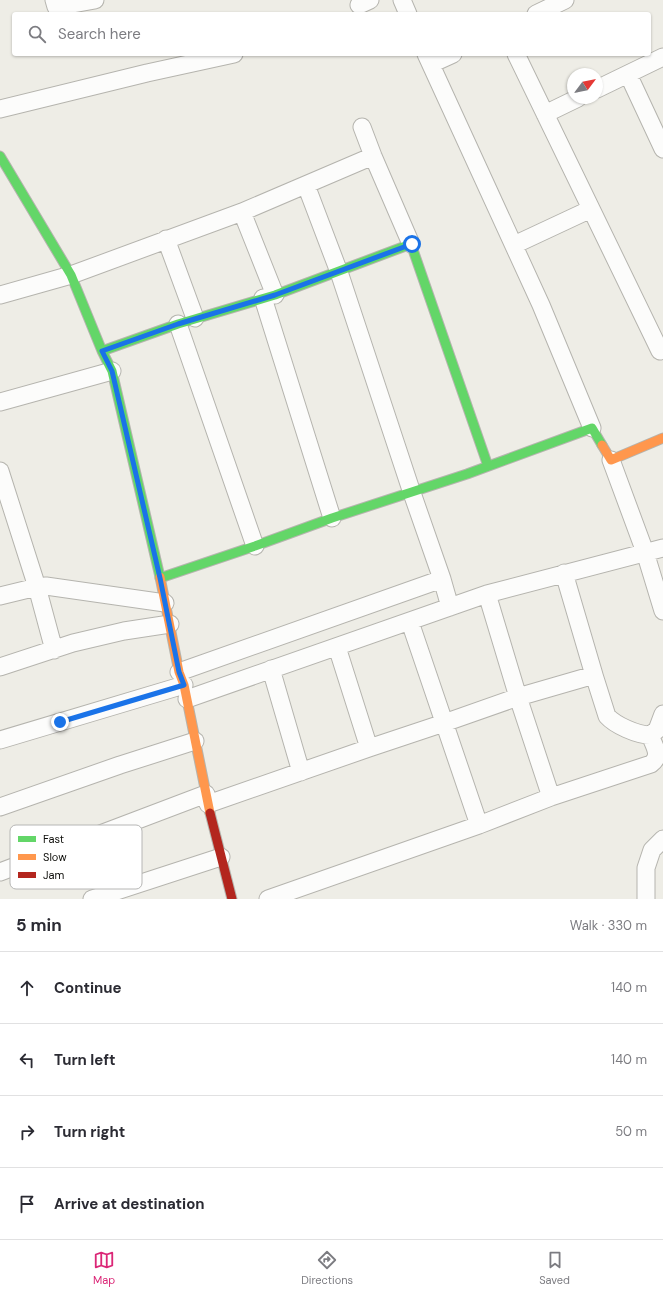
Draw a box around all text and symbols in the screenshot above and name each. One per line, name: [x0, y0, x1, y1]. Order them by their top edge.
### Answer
search box: [12, 12, 651, 56]
icon: search: [26, 23, 48, 45]
text: Search here: [58, 24, 141, 44]
north arrow: [567, 68, 603, 104]
route start: [403, 235, 421, 253]
route end: [51, 713, 69, 731]
legend: [10, 825, 142, 889]
text: Fast: [43, 832, 64, 846]
text: Slow: [43, 850, 67, 864]
text: Jam: [43, 868, 64, 882]
text: 5 min: [16, 914, 62, 936]
text: Walk · 330 m: [570, 917, 647, 934]
icon: ahead: [16, 977, 38, 999]
text: Continue: [54, 978, 122, 998]
text: 140 m: [611, 979, 647, 996]
icon: left: [16, 1049, 38, 1071]
text: Turn left: [54, 1050, 115, 1070]
text: 140 m: [611, 1051, 647, 1068]
icon: right: [16, 1121, 38, 1143]
text: Turn right: [54, 1122, 125, 1142]
text: 50 m: [615, 1123, 647, 1140]
icon: arrive: [16, 1193, 38, 1215]
text: Arrive at destination: [54, 1194, 205, 1214]
tab: Map: [93, 1249, 115, 1287]
tab: Directions: [301, 1249, 353, 1287]
tab: Saved: [539, 1249, 570, 1287]

